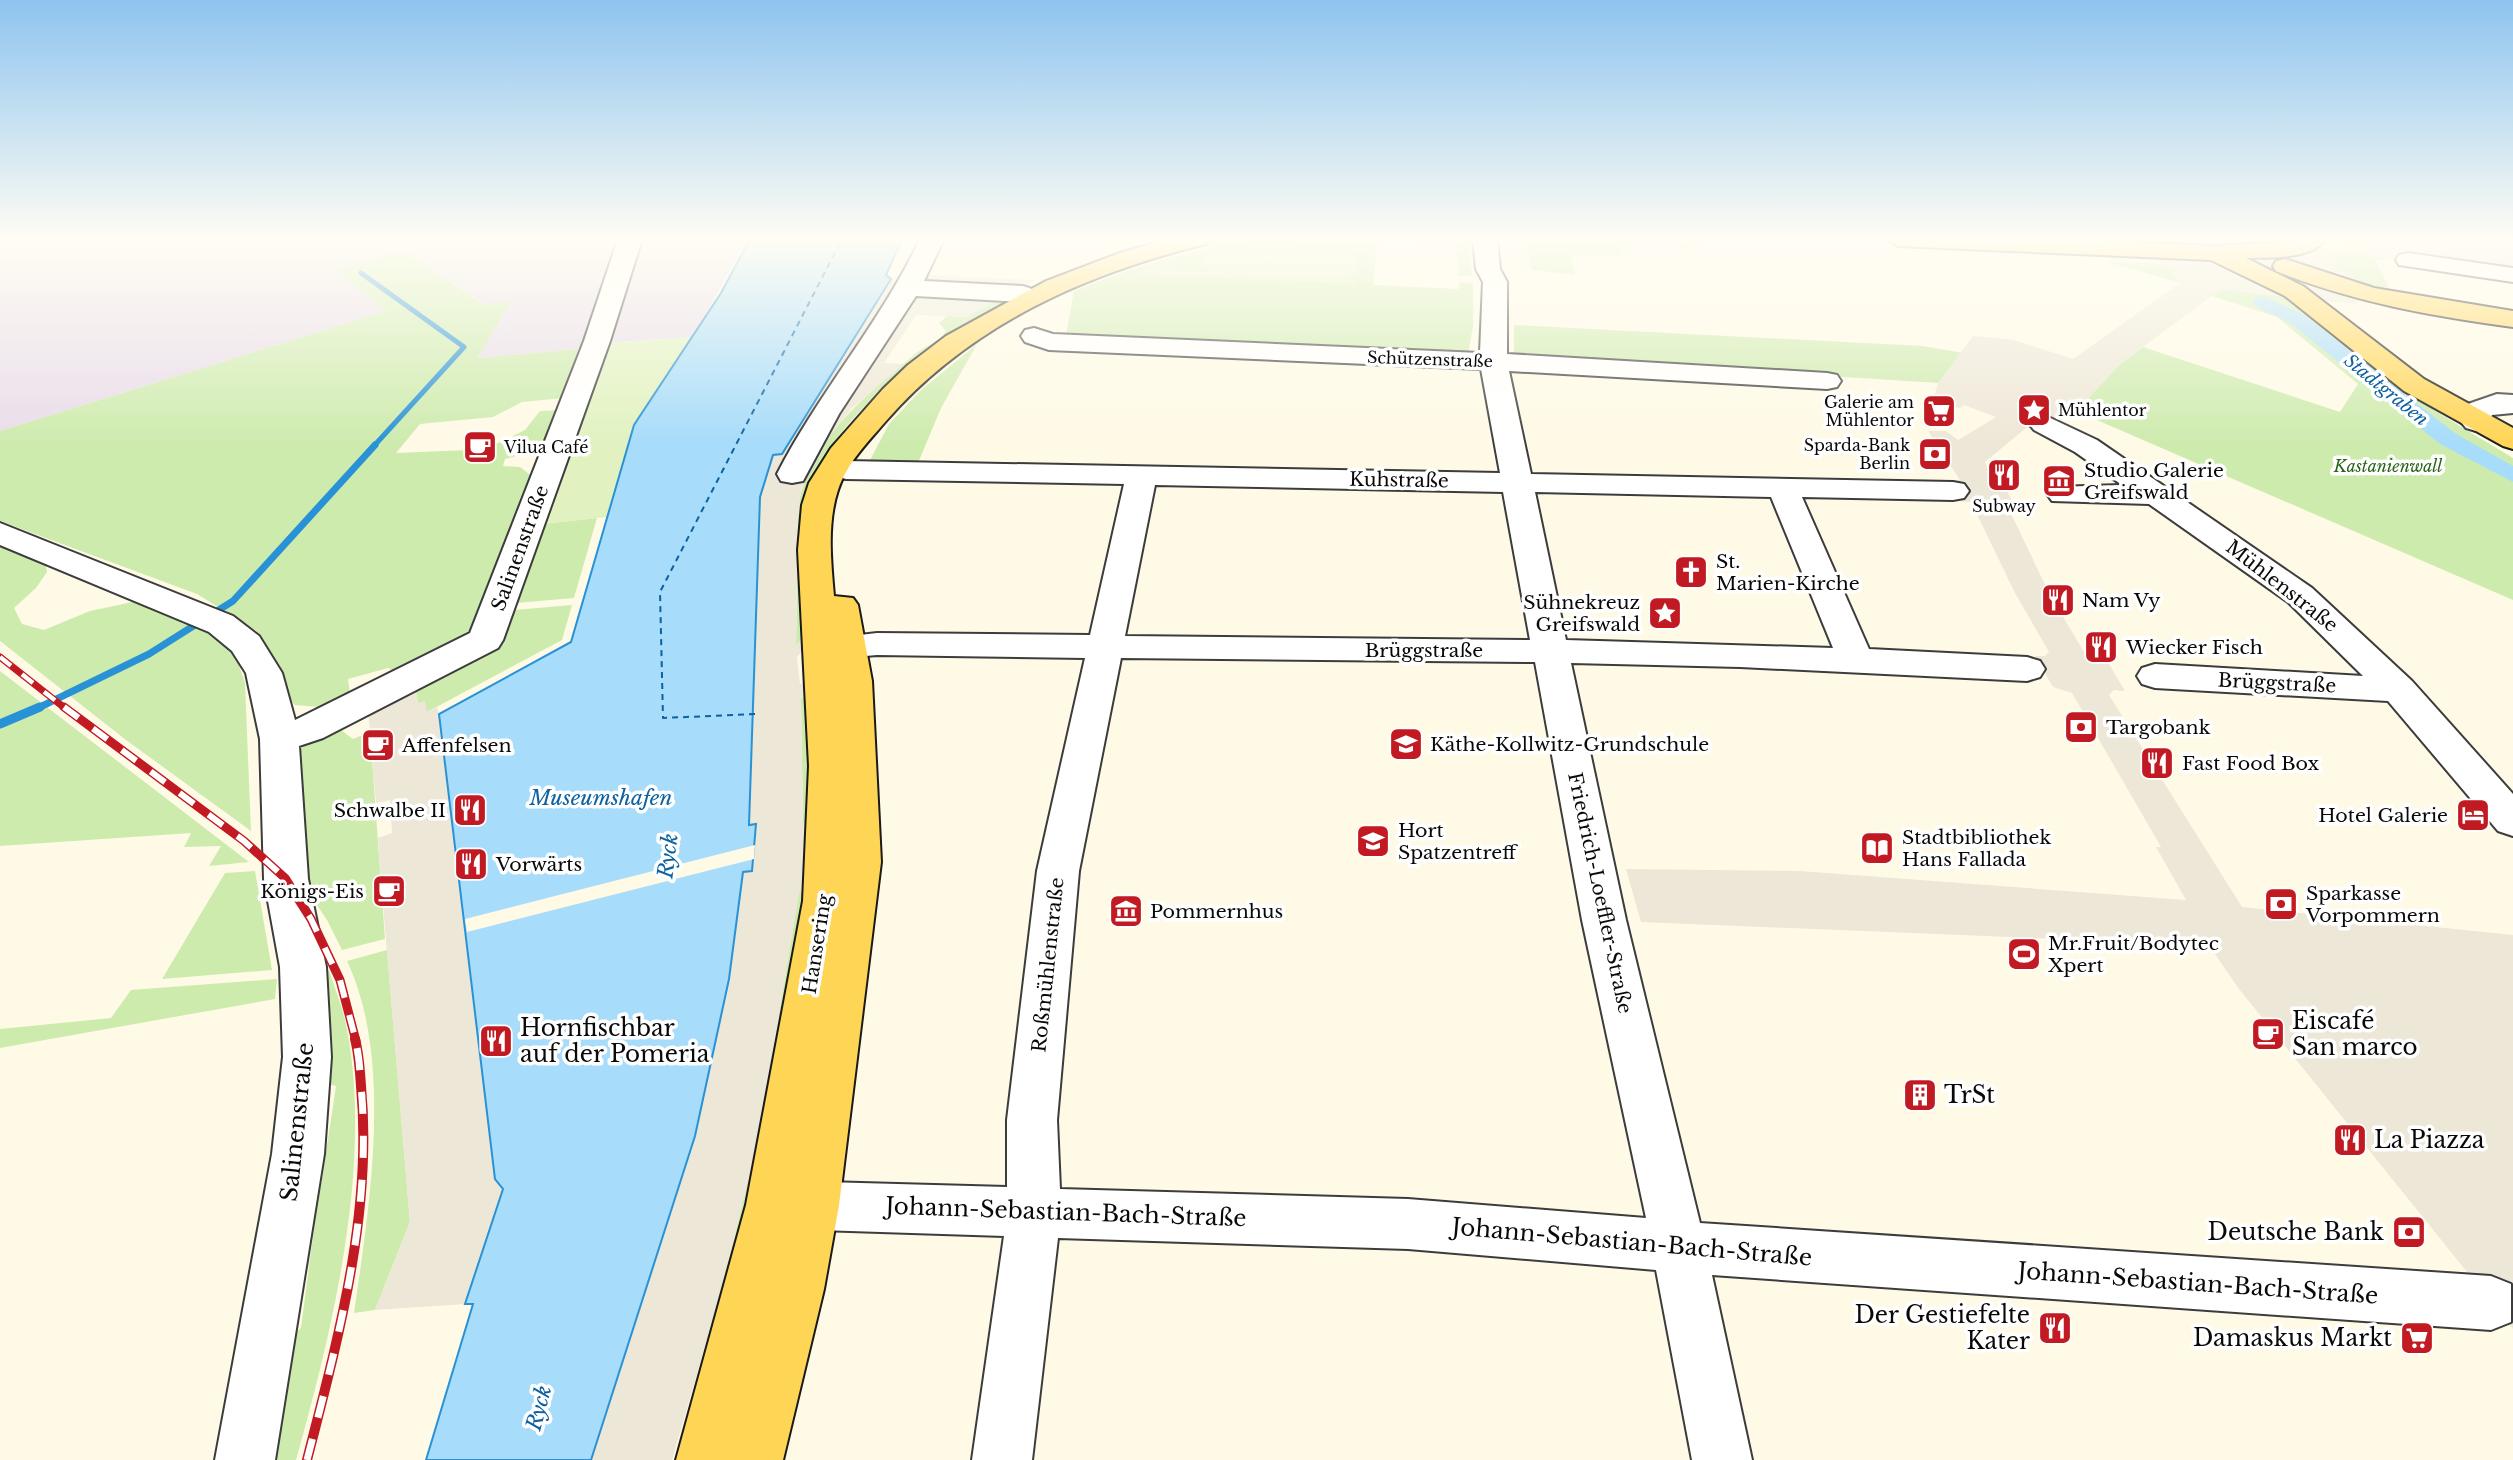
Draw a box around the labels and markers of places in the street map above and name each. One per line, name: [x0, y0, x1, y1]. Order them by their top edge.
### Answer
place icon: Mühlentor: [2015, 391, 2053, 429]
place label: Galerie am Mühlentor: [1824, 392, 1914, 430]
supermarket icon: Galerie am Mühlentor: [1920, 392, 1958, 430]
place label: Mühlentor: [2058, 400, 2147, 420]
cafe icon: Vilua Café: [461, 428, 499, 466]
place label: Sparda-Bank Berlin: [1804, 435, 1910, 473]
bank icon: Sparda-Bank Berlin: [1916, 435, 1954, 473]
place label: Vilua Café: [503, 437, 588, 457]
restaurant icon: Subway: [1985, 456, 2023, 494]
place label: Studio Galerie Greifswald: [2084, 459, 2224, 504]
museum icon: Studio Galerie Greifswald: [2040, 462, 2078, 500]
place label: Subway: [1972, 496, 2036, 516]
place label: St. Marien-Kirche: [1716, 550, 1860, 595]
church icon: St. Marien-Kirche: [1672, 553, 1710, 591]
restaurant icon: Nam Vy: [2039, 581, 2077, 619]
place label: Nam Vy: [2082, 589, 2160, 612]
place label: Sühnekreuz Greifswald: [1523, 591, 1640, 636]
place icon: Sühnekreuz Greifswald: [1646, 594, 1684, 632]
restaurant icon: Wiecker Fisch: [2082, 628, 2120, 666]
place label: Wiecker Fisch: [2125, 636, 2263, 659]
bank icon: Targobank: [2062, 708, 2100, 746]
place label: Targobank: [2106, 716, 2211, 739]
school or university icon: Käthe-Kollwitz-Grundschule: [1387, 725, 1425, 763]
cafe icon: Affenfelsen: [359, 726, 397, 764]
place label: Käthe-Kollwitz-Grundschule: [1430, 733, 1709, 756]
place label: Affenfelsen: [401, 734, 512, 757]
restaurant icon: Fast Food Box: [2138, 744, 2176, 782]
place label: Fast Food Box: [2182, 752, 2319, 775]
restaurant icon: Schwalbe II: [451, 791, 489, 829]
hotel icon: Hotel Galerie: [2454, 796, 2492, 834]
place label: Schwalbe II: [334, 799, 446, 822]
place label: Hotel Galerie: [2318, 804, 2448, 827]
place label: Hort Spatzentreff: [1398, 819, 1518, 864]
school or university icon: Hort Spatzentreff: [1354, 822, 1392, 860]
place label: Stadtbibliothek Hans Fallada: [1902, 826, 2051, 871]
library icon: Stadtbibliothek Hans Fallada: [1858, 829, 1896, 867]
restaurant icon: Vorwärts: [452, 845, 490, 883]
place label: Vorwärts: [495, 853, 582, 876]
cafe icon: Königs-Eis: [370, 872, 408, 910]
place label: Königs-Eis: [260, 880, 364, 903]
place label: Sparkasse Vorpommern: [2305, 882, 2440, 927]
bank icon: Sparkasse Vorpommern: [2262, 885, 2300, 923]
museum icon: Pommernhus: [1107, 892, 1145, 930]
place label: Pommernhus: [1150, 900, 1283, 923]
place label: Mr.Fruit/Bodytec Xpert: [2048, 932, 2219, 977]
sports icon: Mr.Fruit/Bodytec Xpert: [2005, 935, 2043, 973]
place label: Eiscafé San marco: [2292, 1007, 2418, 1061]
place label: Hornfischbar auf der Pomeria: [520, 1014, 710, 1068]
cafe icon: Eiscafé San marco: [2249, 1015, 2287, 1053]
restaurant icon: Hornfischbar auf der Pomeria: [477, 1022, 515, 1060]
building icon: TrSt: [1901, 1076, 1939, 1114]
place label: TrSt: [1944, 1081, 1995, 1109]
restaurant icon: La Piazza: [2331, 1121, 2369, 1159]
place label: La Piazza: [2374, 1126, 2485, 1154]
bank icon: Deutsche Bank: [2390, 1213, 2428, 1251]
place label: Deutsche Bank: [2208, 1218, 2385, 1246]
place label: Der Gestiefelte Kater: [1854, 1301, 2030, 1355]
restaurant icon: Der Gestiefelte Kater: [2036, 1309, 2074, 1347]
supermarket icon: Damaskus Markt: [2398, 1319, 2436, 1357]
place label: Damaskus Markt: [2193, 1324, 2392, 1352]

